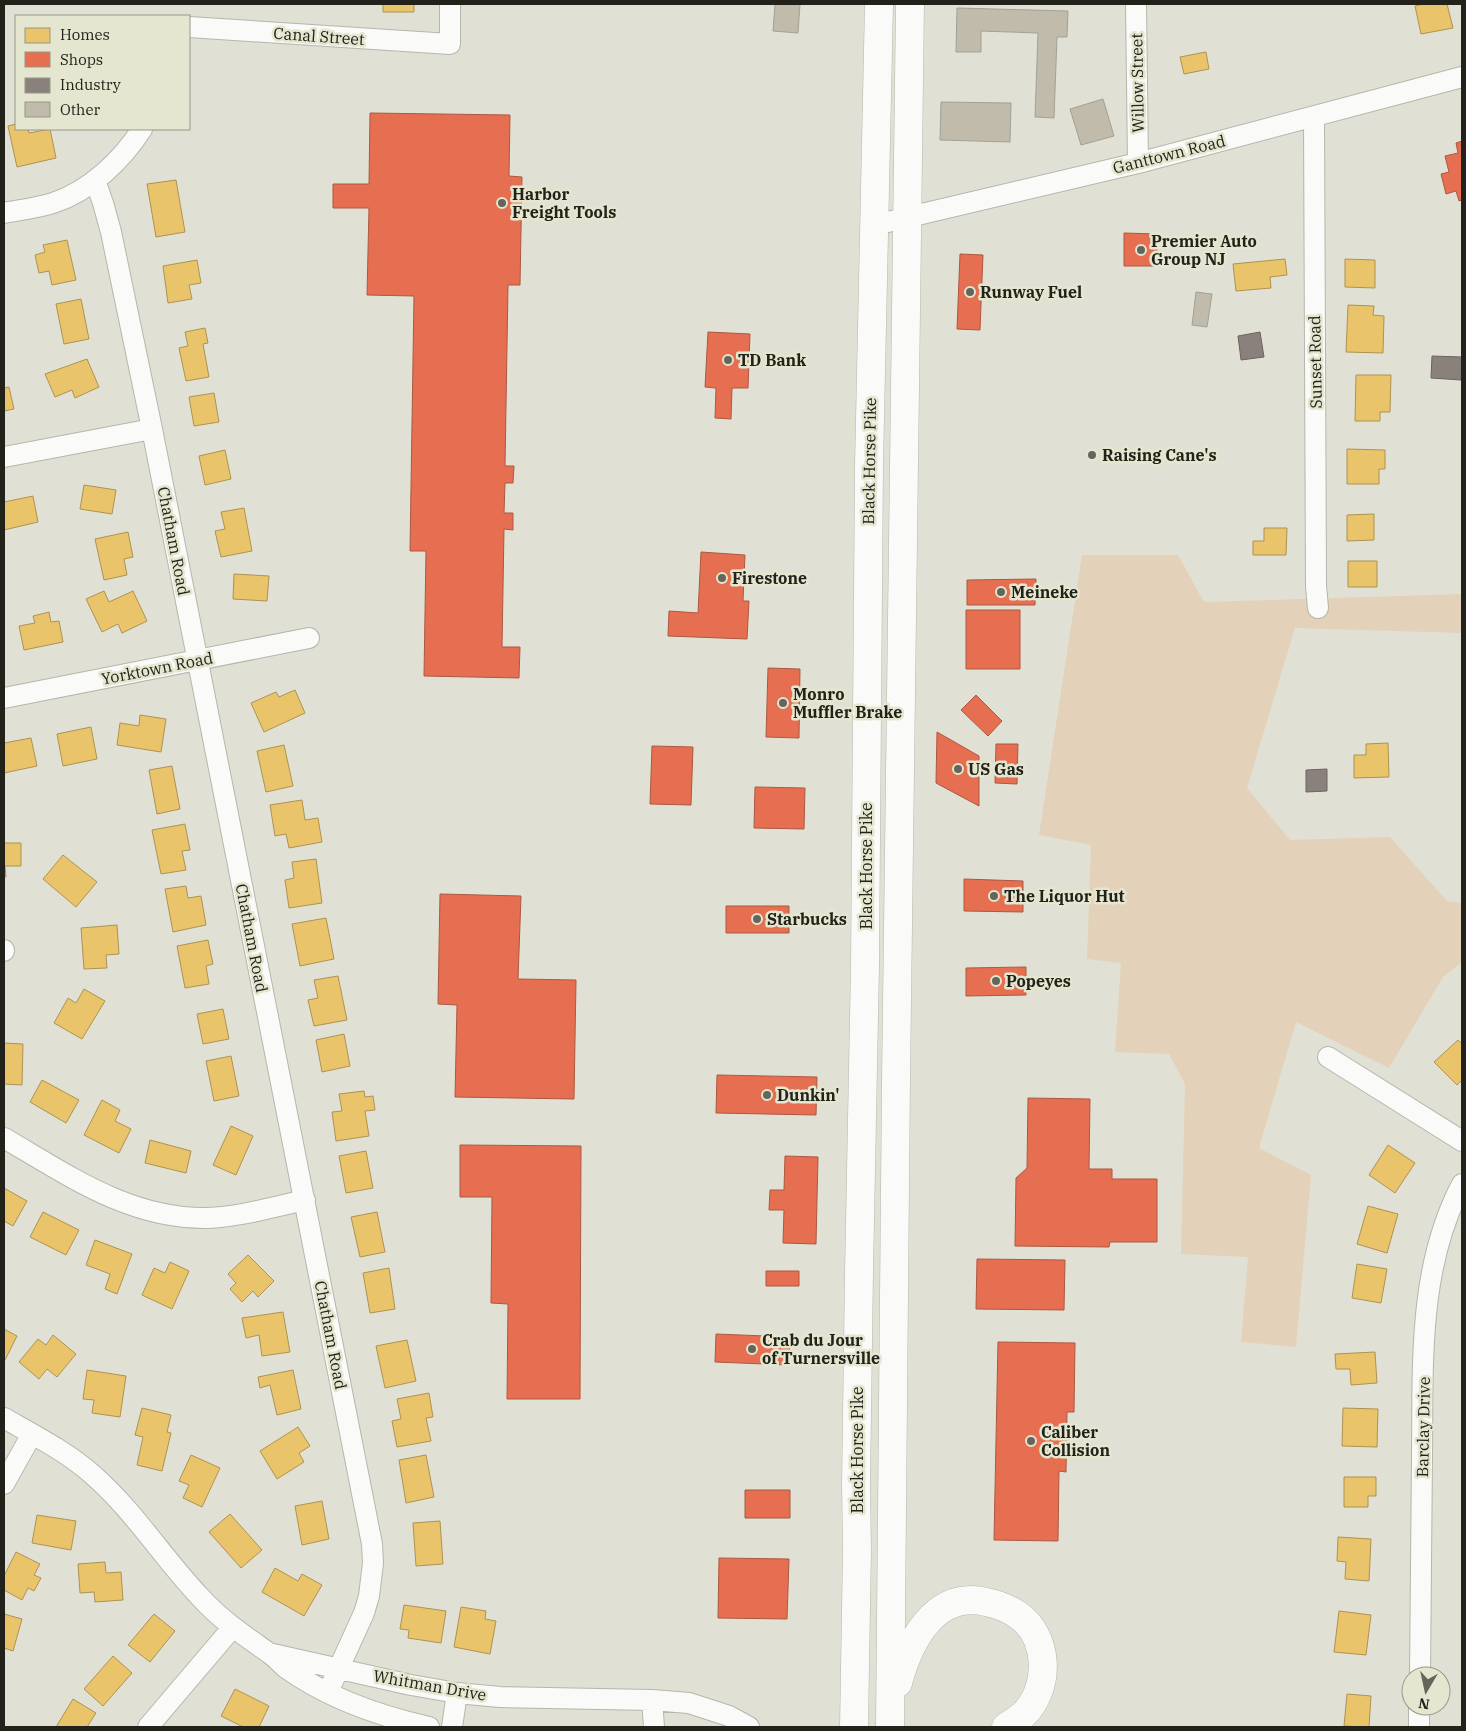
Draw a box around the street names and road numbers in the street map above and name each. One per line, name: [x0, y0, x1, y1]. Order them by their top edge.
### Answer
street label: Canal Street: [273, 23, 366, 49]
street label: Willow Street: [1126, 33, 1148, 133]
street label: Ganttown Road: [1111, 130, 1228, 178]
street label: Sunset Road: [1304, 315, 1326, 409]
street label: Black Horse Pike: [858, 397, 880, 525]
street label: Chatham Road: [154, 485, 194, 597]
street label: Yorktown Road: [99, 647, 215, 689]
street label: Black Horse Pike: [856, 802, 876, 930]
street label: Chatham Road: [232, 882, 272, 994]
street label: Chatham Road: [311, 1279, 351, 1391]
street label: Barclay Drive: [1412, 1376, 1434, 1478]
street label: Black Horse Pike: [847, 1386, 867, 1514]
street label: Whitman Drive: [372, 1665, 488, 1705]

